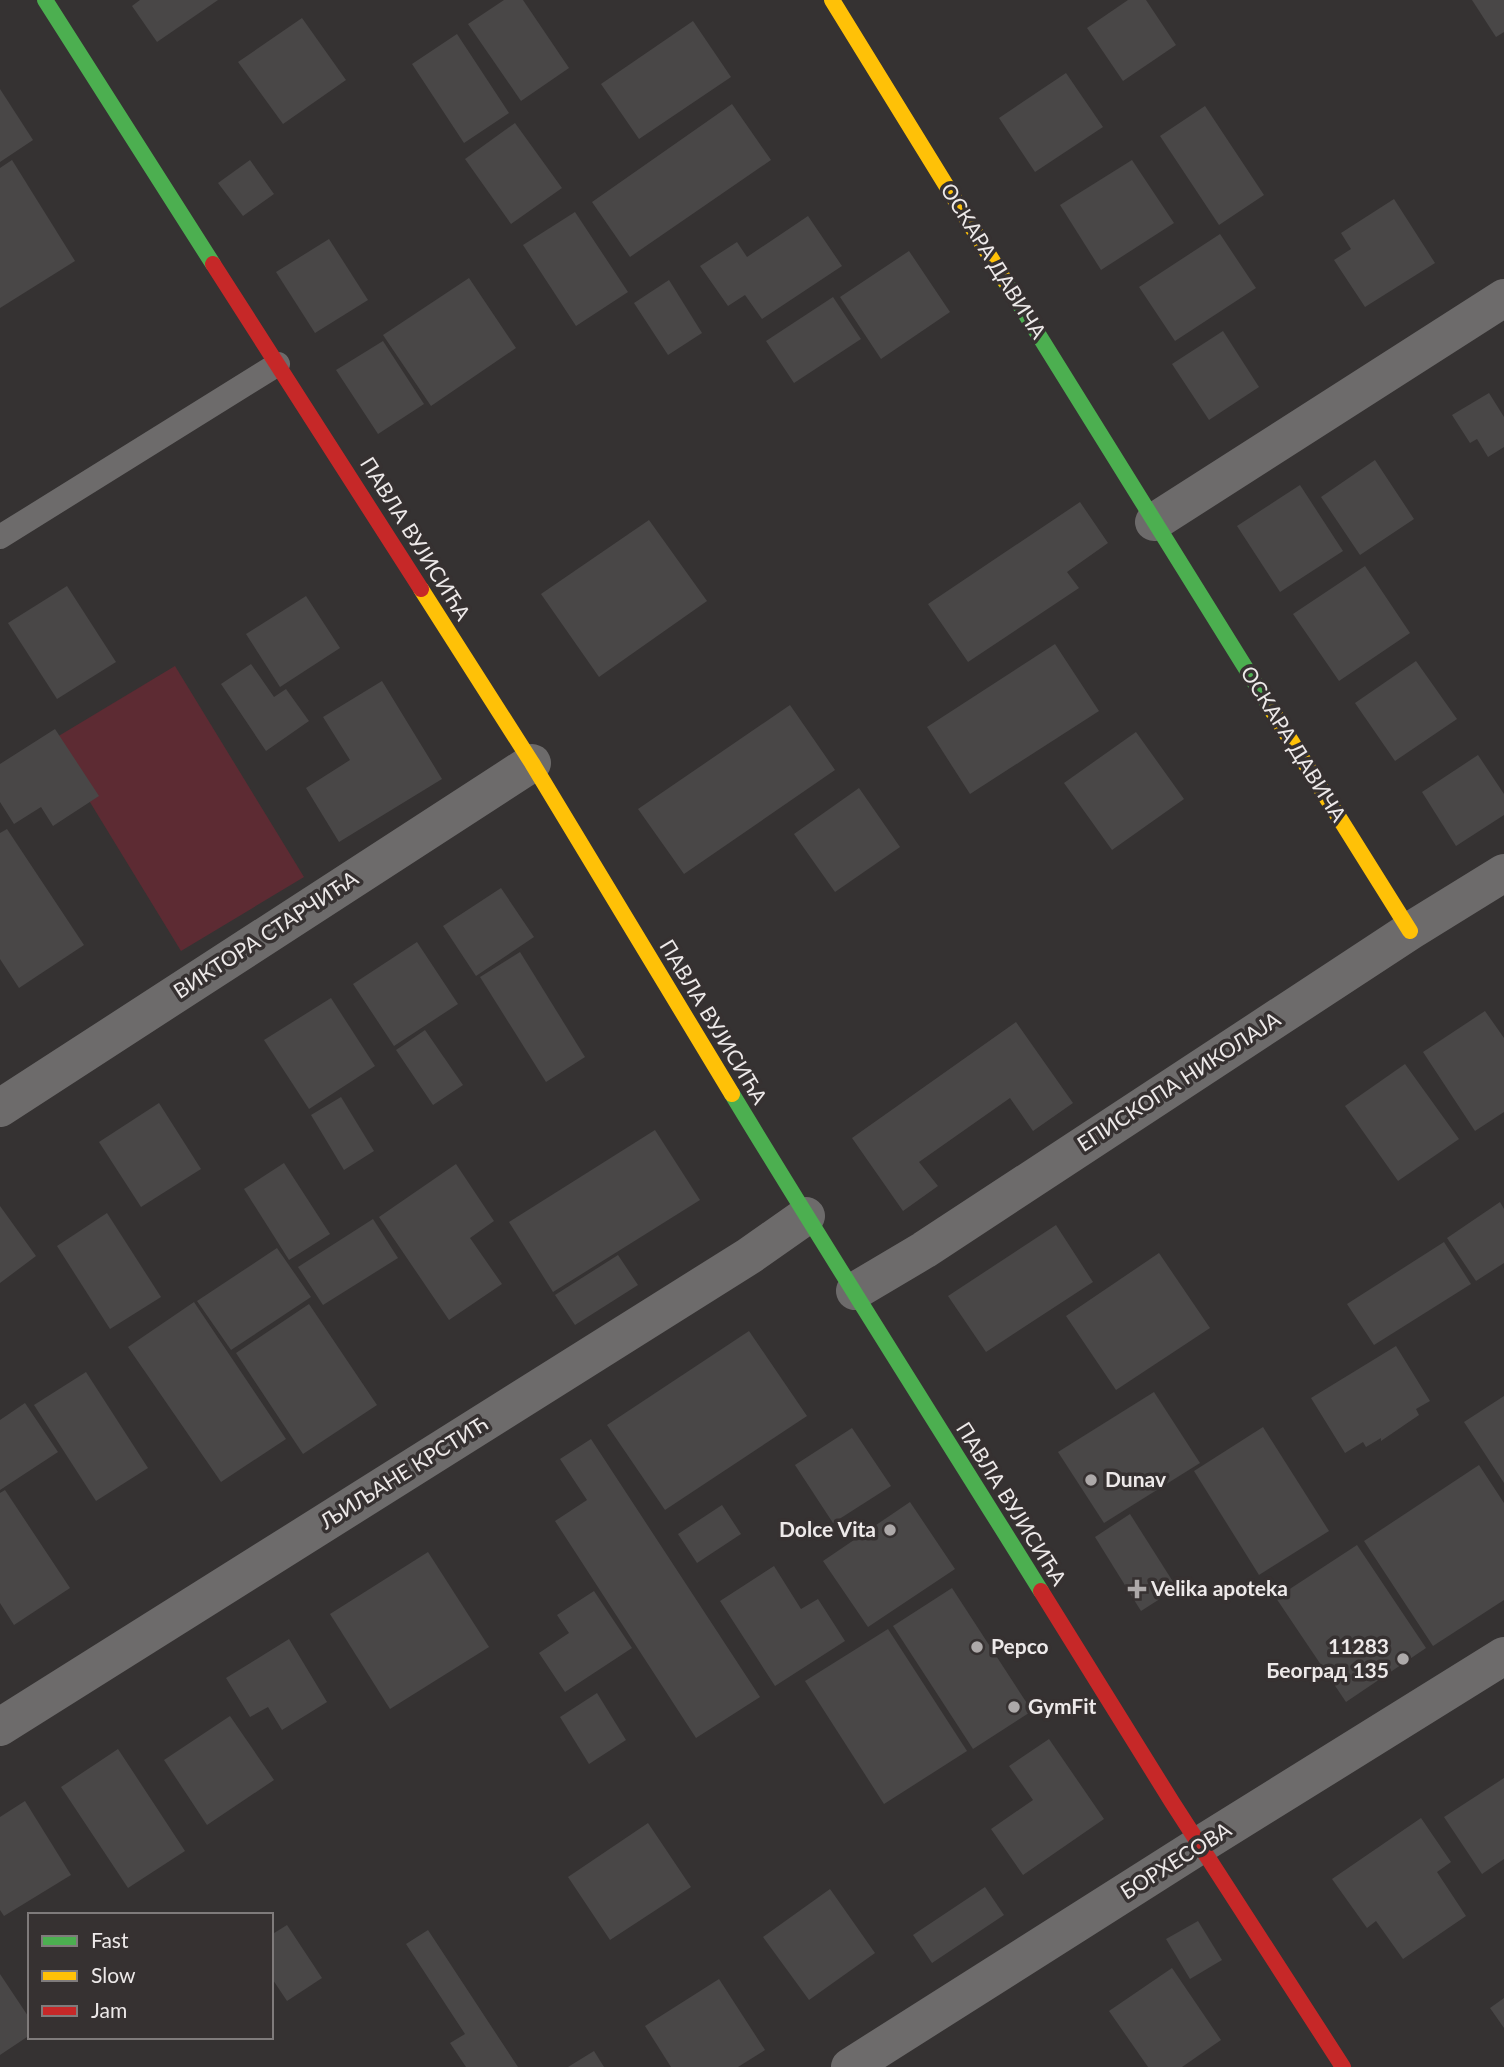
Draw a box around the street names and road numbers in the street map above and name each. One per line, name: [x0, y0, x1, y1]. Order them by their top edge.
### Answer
street label: ОСКАРА ДАВИЧА: [936, 178, 1053, 343]
street label: ПАВЛА ВУЈИСИЋА: [356, 452, 477, 625]
street label: ОСКАРА ДАВИЧА: [1236, 661, 1353, 826]
street label: ВИКТОРА СТАРЧИЋА: [168, 864, 363, 1003]
street label: ПАВЛА ВУЈИСИЋА: [655, 934, 774, 1109]
street label: ЕПИСКОПА НИКОЛАЈА: [1072, 1005, 1285, 1156]
street label: ЉИЉАНЕ КРСТИЋ: [314, 1410, 492, 1534]
street label: ПАВЛА ВУЈИСИЋА: [952, 1417, 1073, 1590]
street label: БОРХЕСОВА: [1115, 1815, 1236, 1904]

